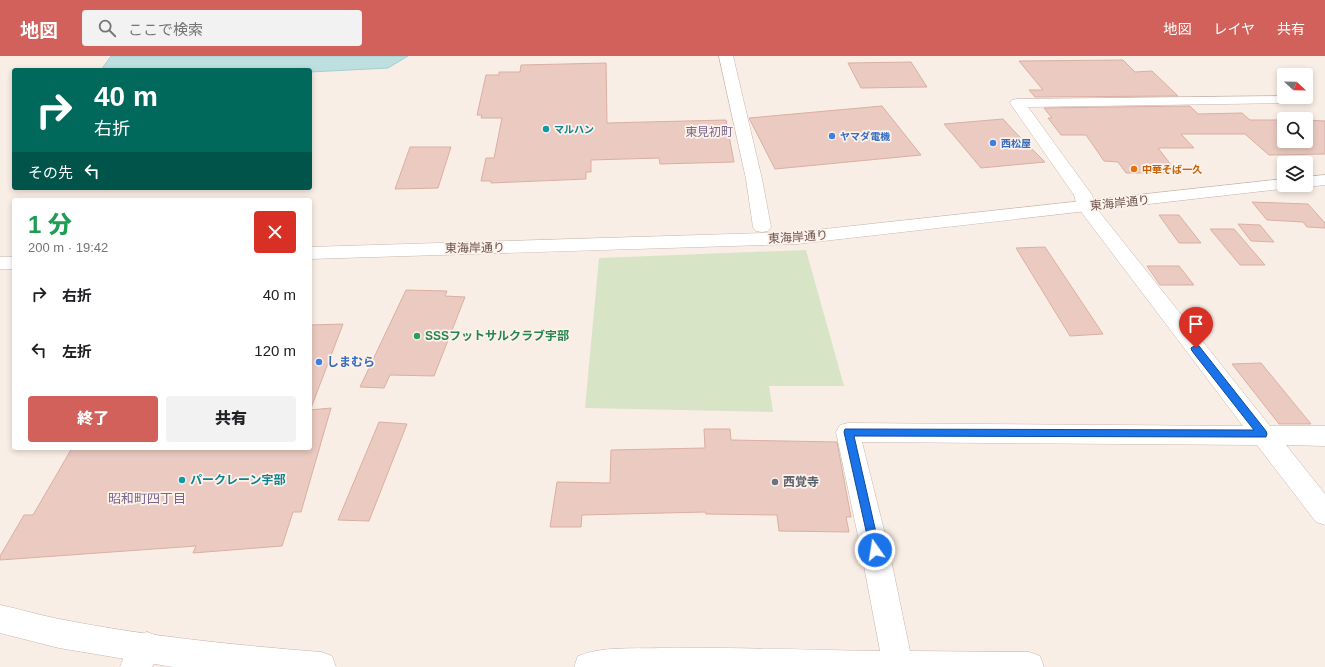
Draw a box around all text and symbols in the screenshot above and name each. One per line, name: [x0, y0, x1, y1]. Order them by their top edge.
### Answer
search box: [82, 10, 362, 46]
icon: search: [96, 17, 118, 39]
text: 地図: [20, 20, 58, 41]
text: ここで検索: [128, 21, 203, 38]
text: 地図: [1163, 21, 1191, 37]
text: レイヤ: [1213, 21, 1255, 37]
text: 共有: [1277, 21, 1305, 37]
north arrow: [1277, 68, 1313, 104]
map controls: [1277, 68, 1313, 192]
text: 40 m: [94, 81, 158, 112]
icon: right: [28, 84, 80, 136]
button: search: [1277, 112, 1313, 148]
text: 右折: [94, 119, 130, 139]
marker: マルハン: [541, 124, 551, 134]
place label: マルハン: [554, 124, 594, 135]
district label: 東見初町: [685, 125, 733, 139]
marker: ヤマダ電機: [827, 131, 837, 141]
place label: ヤマダ電機: [840, 131, 890, 142]
marker: 西松屋: [988, 138, 998, 148]
place label: 西松屋: [1001, 138, 1031, 149]
button: layers: [1277, 156, 1313, 192]
icon: left: [81, 160, 103, 182]
text: その先: [28, 164, 73, 181]
marker: 中華そば一久: [1129, 164, 1139, 174]
place label: 中華そば一久: [1142, 164, 1202, 175]
street label: 東海岸通り: [1089, 193, 1151, 213]
text: 1 分: [28, 211, 72, 238]
button: close: [254, 211, 296, 253]
street label: 東海岸通り: [768, 228, 828, 246]
text: 200 m · 19:42: [28, 240, 108, 255]
street label: 東海岸通り: [445, 240, 505, 256]
icon: right: [28, 283, 50, 305]
text: 40 m: [263, 286, 296, 303]
text: 右折: [62, 287, 92, 304]
pin: [1179, 307, 1213, 348]
icon: arrive: [1185, 313, 1207, 335]
place label: SSSフットサルクラブ宇部: [425, 329, 569, 343]
marker: SSSフットサルクラブ宇部: [412, 331, 422, 341]
icon: left: [28, 339, 50, 361]
text: 120 m: [254, 342, 296, 359]
text: 左折: [62, 343, 92, 360]
place label: しまむら: [327, 355, 375, 369]
marker: しまむら: [314, 357, 324, 367]
button: 終了: [28, 396, 158, 442]
button: 共有: [166, 396, 296, 442]
place label: パークレーン宇部: [190, 473, 285, 487]
marker: パークレーン宇部: [177, 475, 187, 485]
place label: 西覚寺: [783, 475, 819, 489]
marker: 西覚寺: [770, 477, 780, 487]
district label: 昭和町四丁目: [108, 491, 186, 506]
position arrow: [854, 529, 896, 571]

